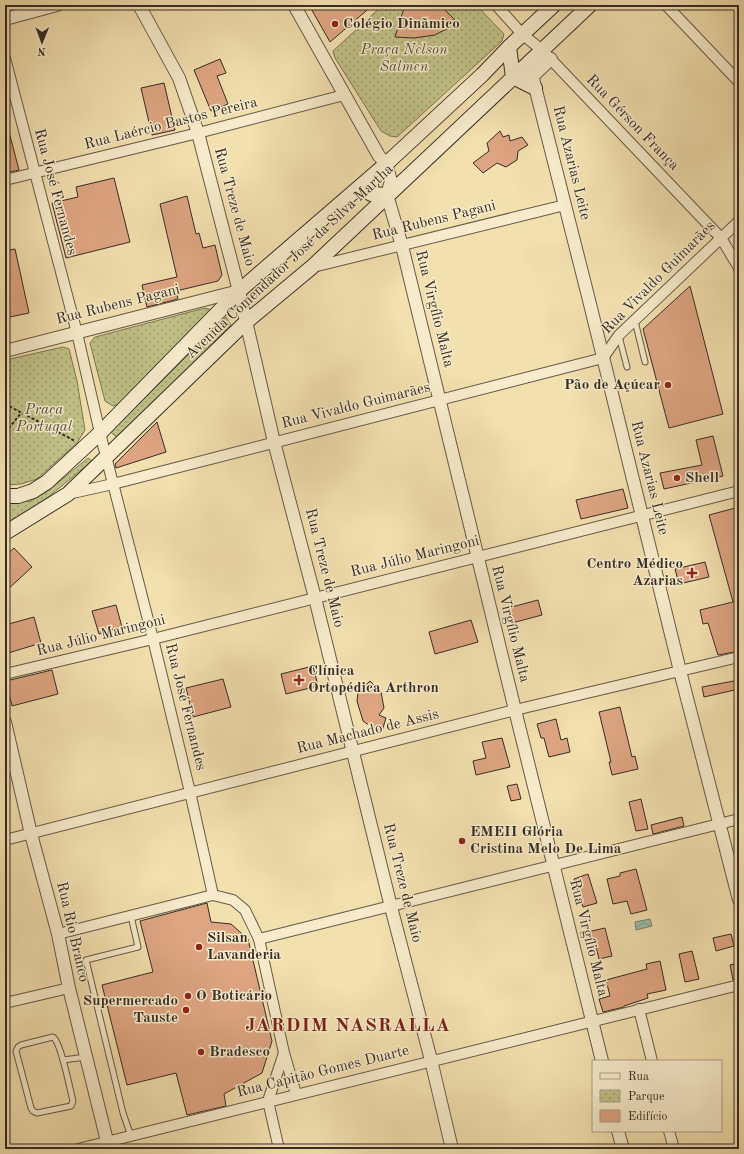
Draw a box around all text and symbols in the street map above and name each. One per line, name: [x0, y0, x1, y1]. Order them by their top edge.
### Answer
place label: Colégio Dinãmico: [343, 17, 460, 32]
marker: Colégio Dinãmico: [330, 19, 340, 29]
north arrow: [22, 22, 62, 62]
park label: Praça Nelson Salmen: [359, 43, 448, 75]
text: N: [37, 45, 46, 56]
street label: Rua Gérson França: [583, 72, 682, 174]
street label: Rua Laércio Bastos Pereira: [83, 95, 260, 153]
street label: Rua Azarias Leite: [550, 104, 592, 222]
street label: Rua José Fernandes: [31, 127, 79, 257]
street label: Rua Treze de Maio: [211, 146, 257, 268]
street label: Avenida Comendador José da Silva Martha: [183, 161, 397, 362]
street label: Rua Rubens Pagani: [371, 198, 497, 244]
street label: Rua Vivaldo Guimarães: [600, 219, 718, 337]
street label: Rua Virgílio Malta: [412, 249, 456, 370]
street label: Rua Rubens Pagani: [55, 282, 181, 328]
place label: Pão de Açúcar: [564, 378, 660, 393]
street label: Rua Vivaldo Guimarães: [280, 380, 432, 432]
marker: Pão de Açúcar: [663, 380, 673, 390]
park label: Praça Portugal: [15, 403, 73, 435]
street label: Rua Azarias Leite: [628, 419, 670, 537]
place label: Shell: [685, 471, 719, 486]
marker: Shell: [672, 473, 682, 483]
street label: Rua Treze de Maio: [302, 507, 346, 629]
street label: Rua Júlio Maringoni: [349, 534, 481, 580]
place label: Centro Médico Azarias: [586, 557, 683, 589]
street label: Rua Virgílio Malta: [488, 564, 532, 685]
marker: Centro Médico Azarias: [686, 567, 698, 579]
street label: Rua Júlio Maringoni: [35, 613, 167, 659]
street label: Rua José Fernandes: [162, 642, 208, 772]
place label: Clínica Ortopédica Arthron: [308, 664, 439, 696]
marker: Clínica Ortopédica Arthron: [293, 674, 305, 686]
street label: Rua Machado de Assis: [295, 707, 441, 757]
street label: Rua Treze de Maio: [380, 822, 424, 944]
place label: EMEII Glória Cristina Melo De Lima: [470, 825, 622, 857]
marker: EMEII Glória Cristina Melo De Lima: [457, 836, 467, 846]
street label: Rua Virgílio Malta: [566, 878, 610, 999]
street label: Rua Rio Branco: [53, 880, 91, 984]
place label: Silsan Lavanderia: [207, 931, 281, 963]
marker: Silsan Lavanderia: [194, 942, 204, 952]
place label: O Boticário: [196, 989, 272, 1004]
marker: O Boticário: [183, 991, 193, 1001]
place label: Supermercado Tauste: [83, 994, 178, 1026]
marker: Supermercado Tauste: [181, 1005, 191, 1015]
district label: JARDIM NASRALLA: [245, 1017, 451, 1036]
street label: Rua Capitão Gomes Duarte: [235, 1043, 411, 1101]
place label: Bradesco: [209, 1045, 270, 1060]
marker: Bradesco: [196, 1047, 206, 1057]
legend: [592, 1060, 722, 1132]
text: Rua: [628, 1071, 649, 1083]
text: Parque: [628, 1091, 665, 1103]
text: Edifício: [628, 1111, 667, 1123]

